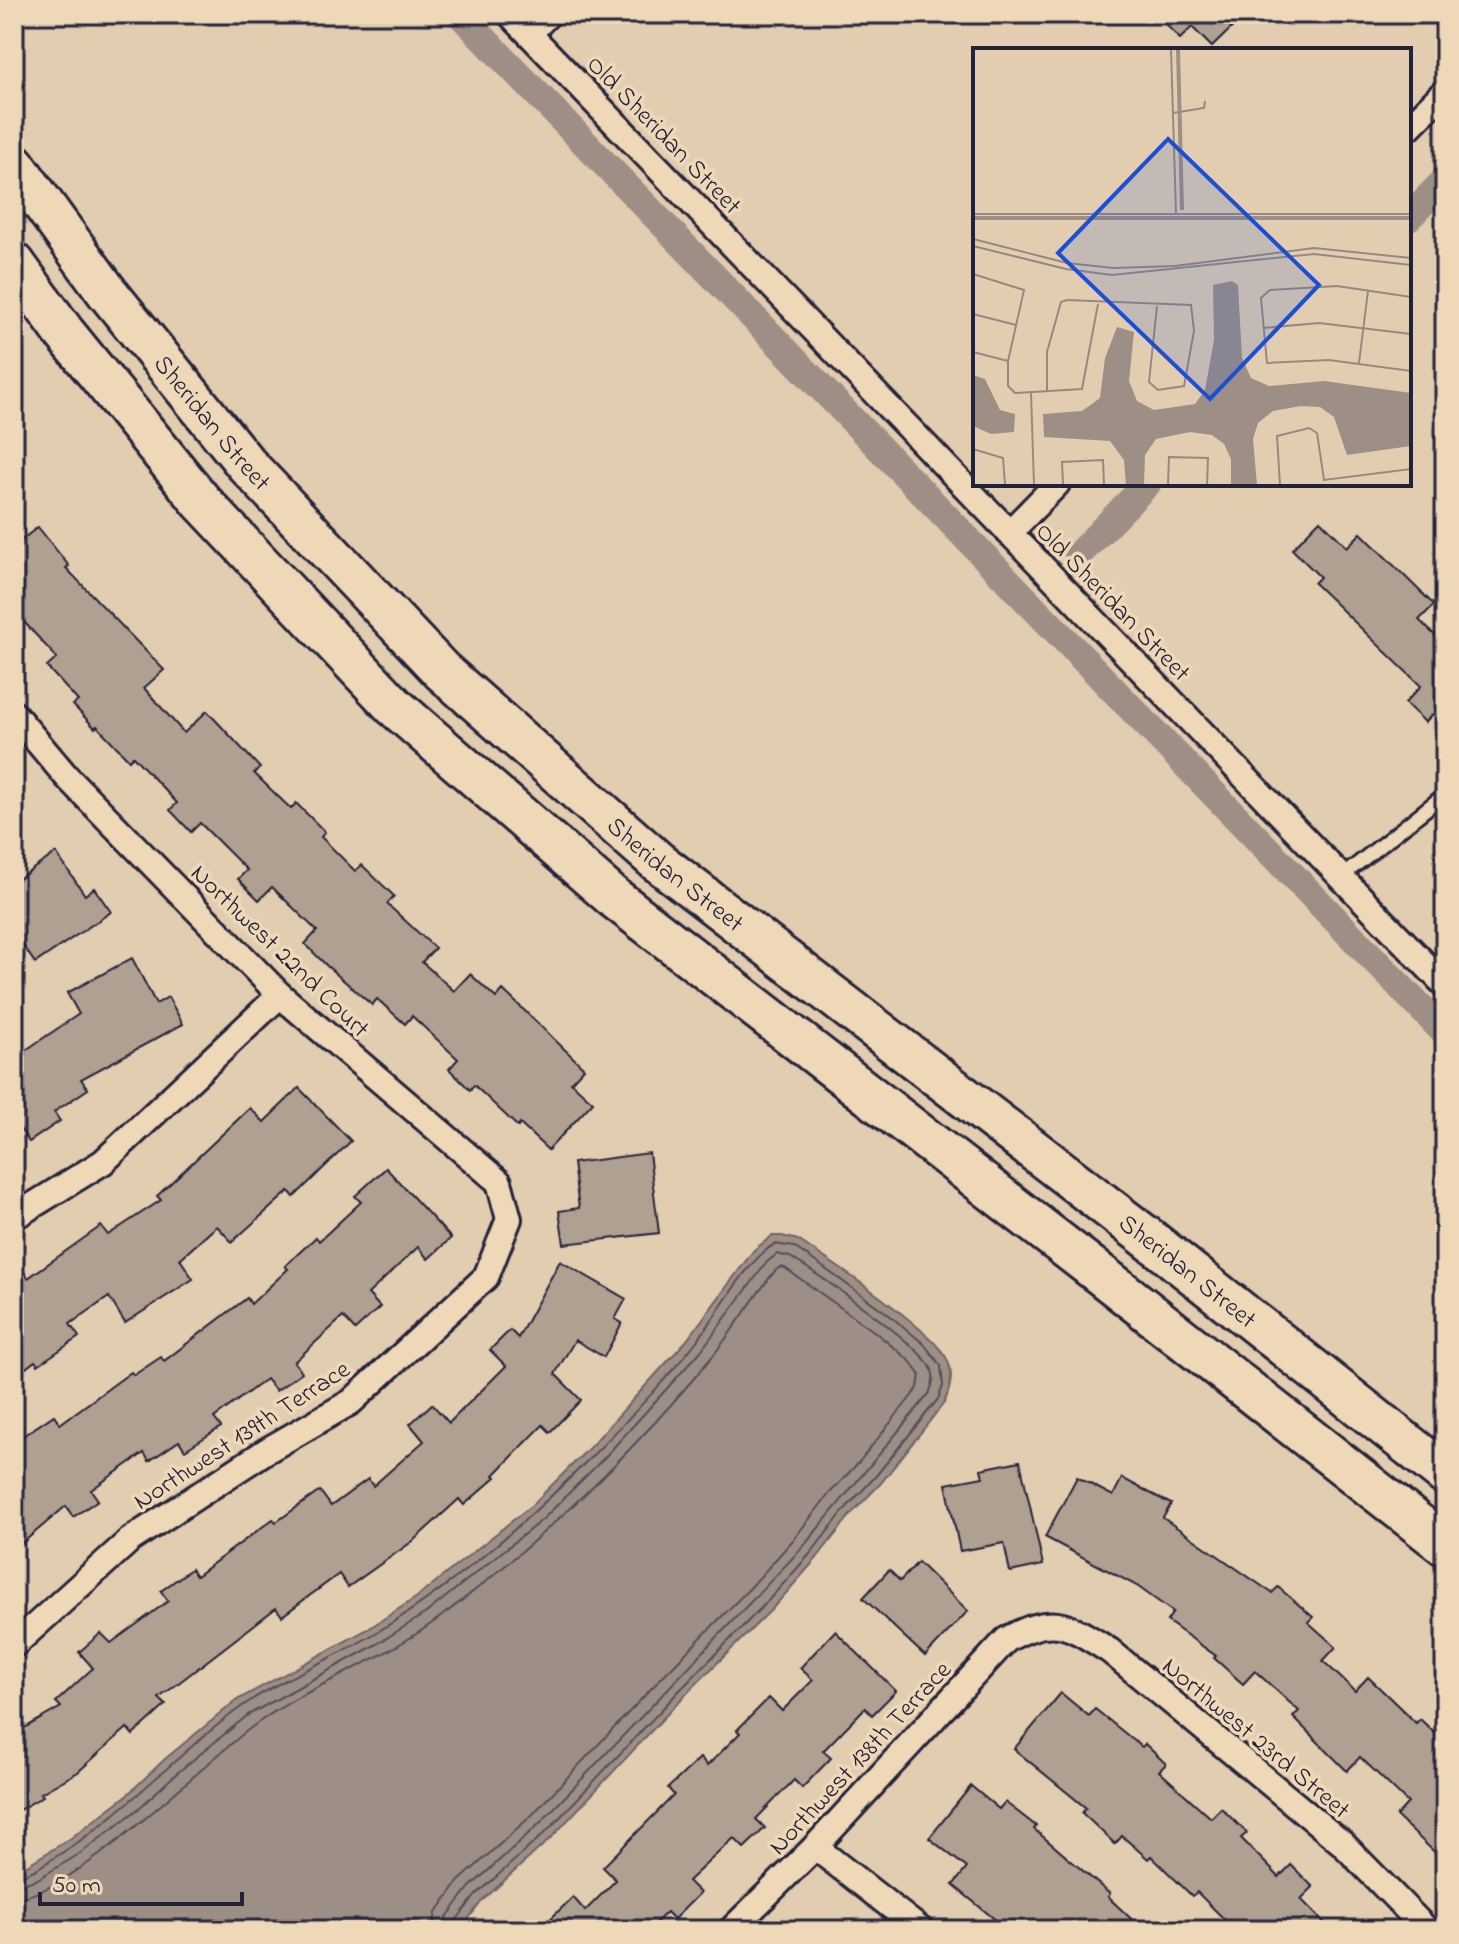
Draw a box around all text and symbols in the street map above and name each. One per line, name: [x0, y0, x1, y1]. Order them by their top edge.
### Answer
street label: Old Sheridan Street: [576, 48, 749, 225]
inset map: [973, 48, 1411, 486]
street label: Sheridan Street: [143, 347, 279, 501]
street label: Old Sheridan Street: [1025, 515, 1198, 692]
street label: Sheridan Street: [597, 809, 751, 943]
street label: Northwest 22nd Court: [181, 856, 377, 1048]
street label: Sheridan Street: [1109, 1206, 1264, 1340]
street label: Northwest 139th Terrace: [127, 1352, 359, 1521]
street label: Northwest 23rd Street: [1153, 1649, 1358, 1830]
street label: Northwest 138th Terrace: [761, 1653, 962, 1865]
scale bar: [40, 1856, 242, 1906]
text: 50 m: [52, 1869, 101, 1904]

